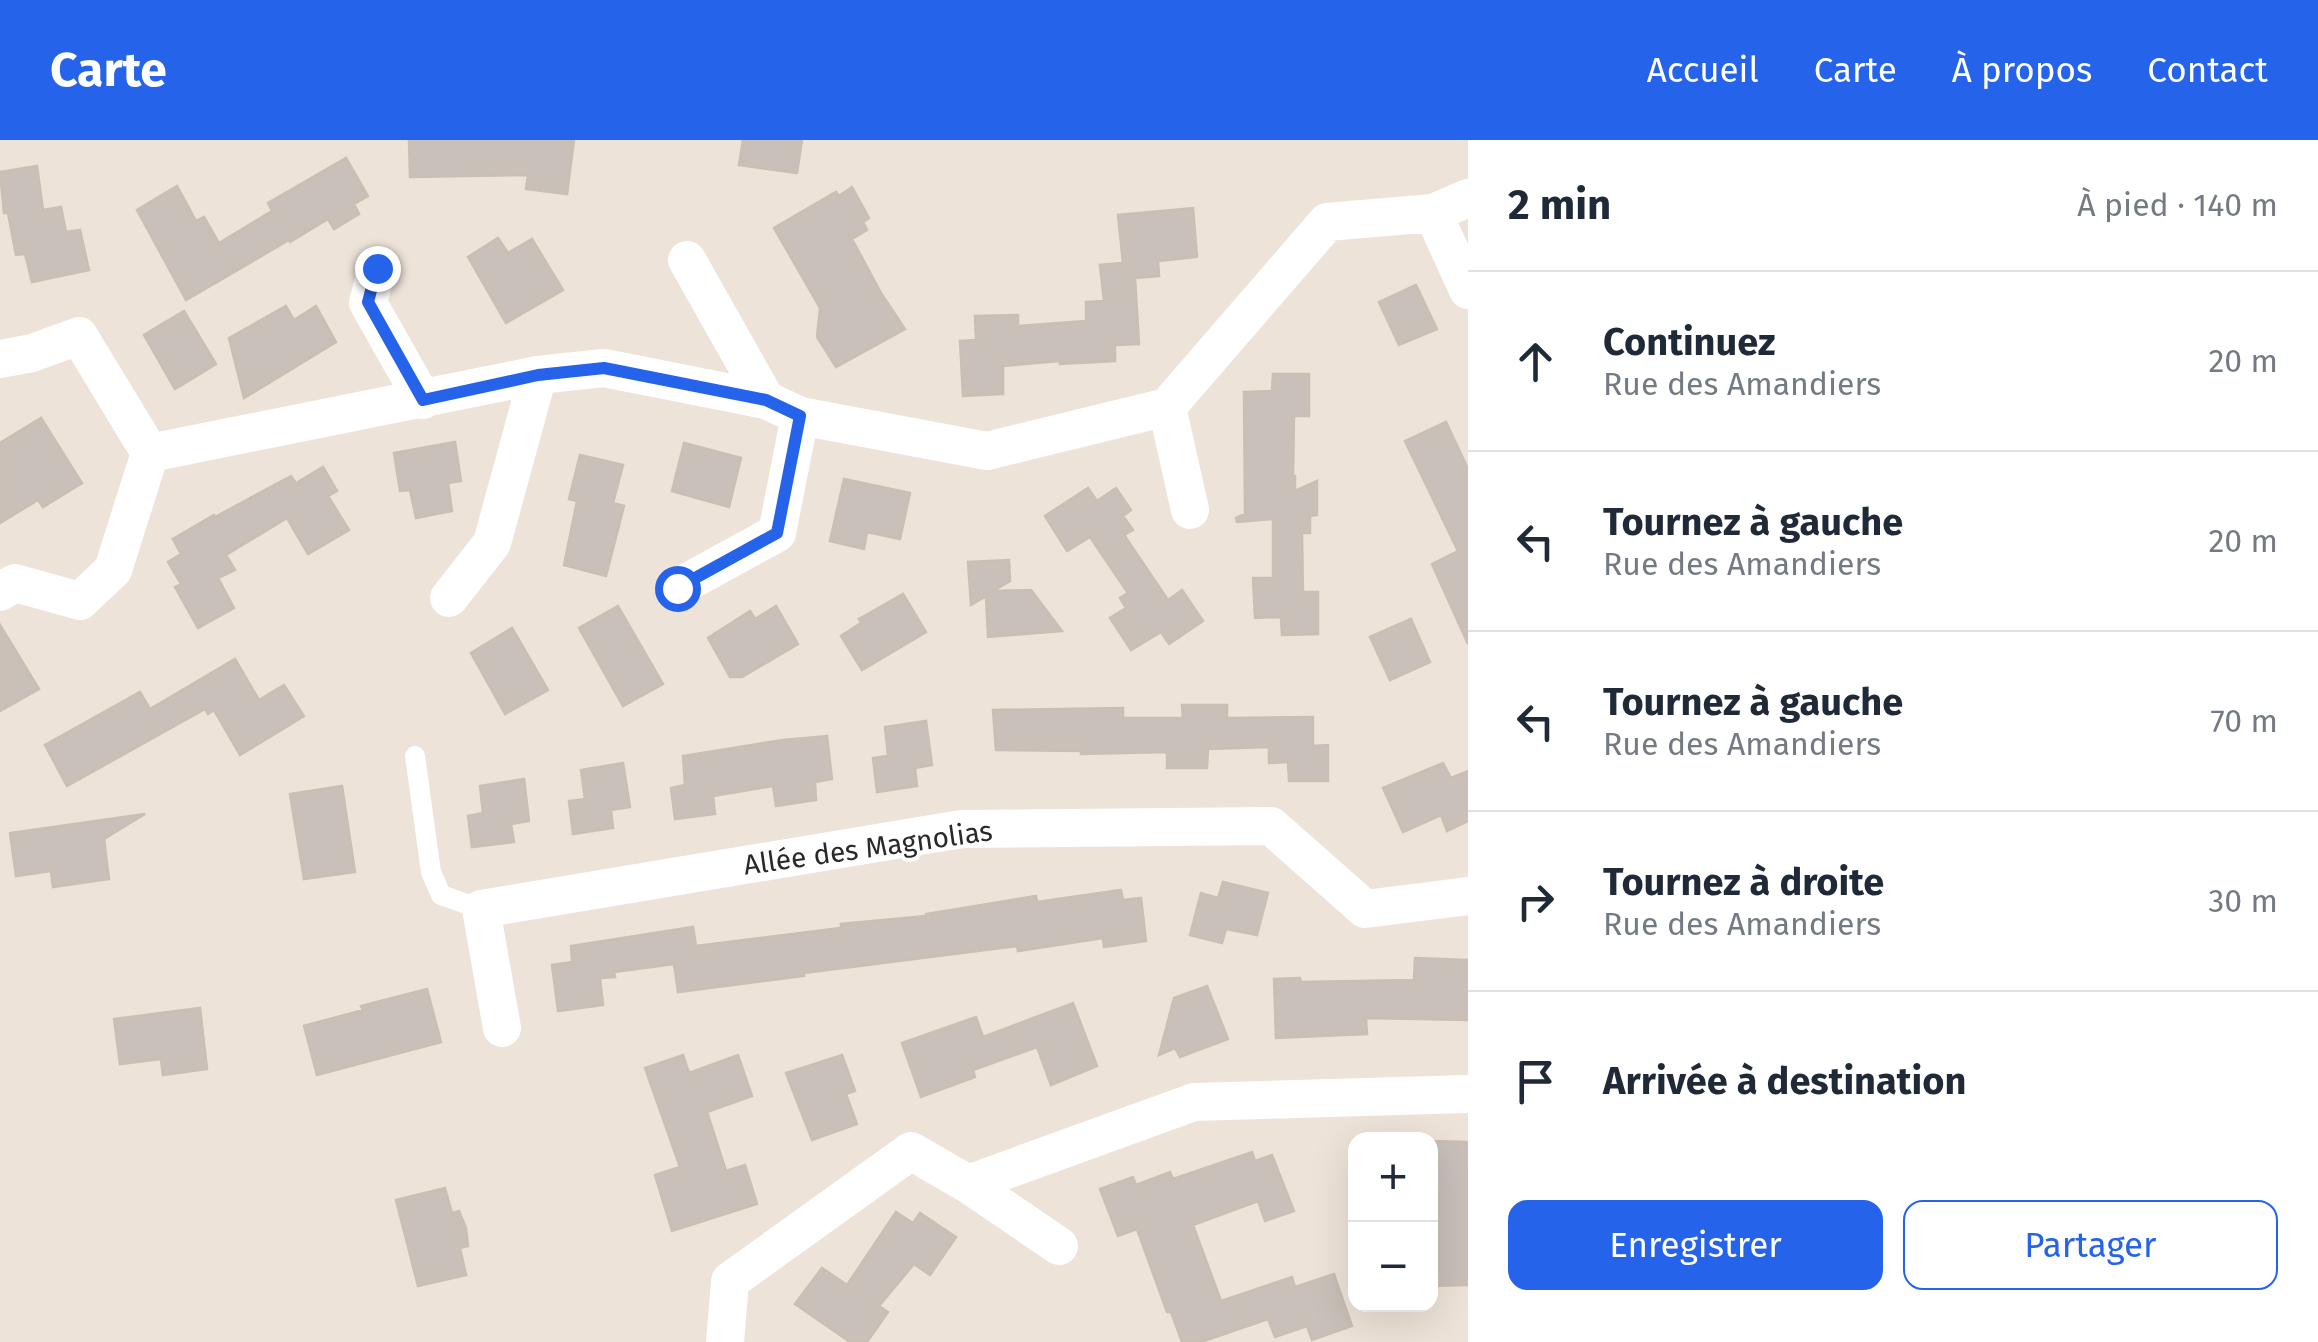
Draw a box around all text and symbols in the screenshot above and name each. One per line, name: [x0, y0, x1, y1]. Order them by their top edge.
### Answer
text: Carte: [50, 41, 167, 99]
text: Accueil: [1647, 49, 1759, 91]
text: Carte: [1814, 49, 1897, 91]
text: À propos: [1952, 49, 2092, 91]
text: Contact: [2147, 49, 2268, 91]
text: 2 min: [1508, 180, 1611, 230]
text: À pied · 140 m: [2077, 186, 2278, 224]
route end: [355, 246, 401, 292]
text: Continuez: [1603, 319, 1775, 365]
icon: ahead: [1508, 334, 1563, 389]
text: 20 m: [2208, 342, 2278, 380]
text: Rue des Amandiers: [1603, 365, 1881, 403]
text: Tournez à gauche: [1603, 499, 1903, 545]
icon: left: [1508, 514, 1563, 569]
text: 20 m: [2208, 522, 2278, 560]
text: Rue des Amandiers: [1603, 545, 1881, 583]
route start: [655, 566, 701, 612]
text: Tournez à gauche: [1603, 679, 1903, 725]
icon: left: [1508, 694, 1563, 749]
text: 70 m: [2210, 702, 2278, 740]
text: Rue des Amandiers: [1603, 725, 1881, 763]
street label: Allée des Magnolias: [741, 814, 995, 882]
text: Tournez à droite: [1603, 859, 1884, 905]
icon: right: [1508, 874, 1563, 929]
text: 30 m: [2208, 882, 2278, 920]
text: Rue des Amandiers: [1603, 905, 1881, 943]
icon: arrive: [1508, 1054, 1563, 1109]
text: Arrivée à destination: [1603, 1058, 1966, 1104]
map controls: [1348, 1132, 1438, 1312]
button: +: [1348, 1132, 1438, 1222]
button: Enregistrer: [1508, 1200, 1883, 1290]
button: Partager: [1903, 1200, 2278, 1290]
button: −: [1348, 1222, 1438, 1312]

